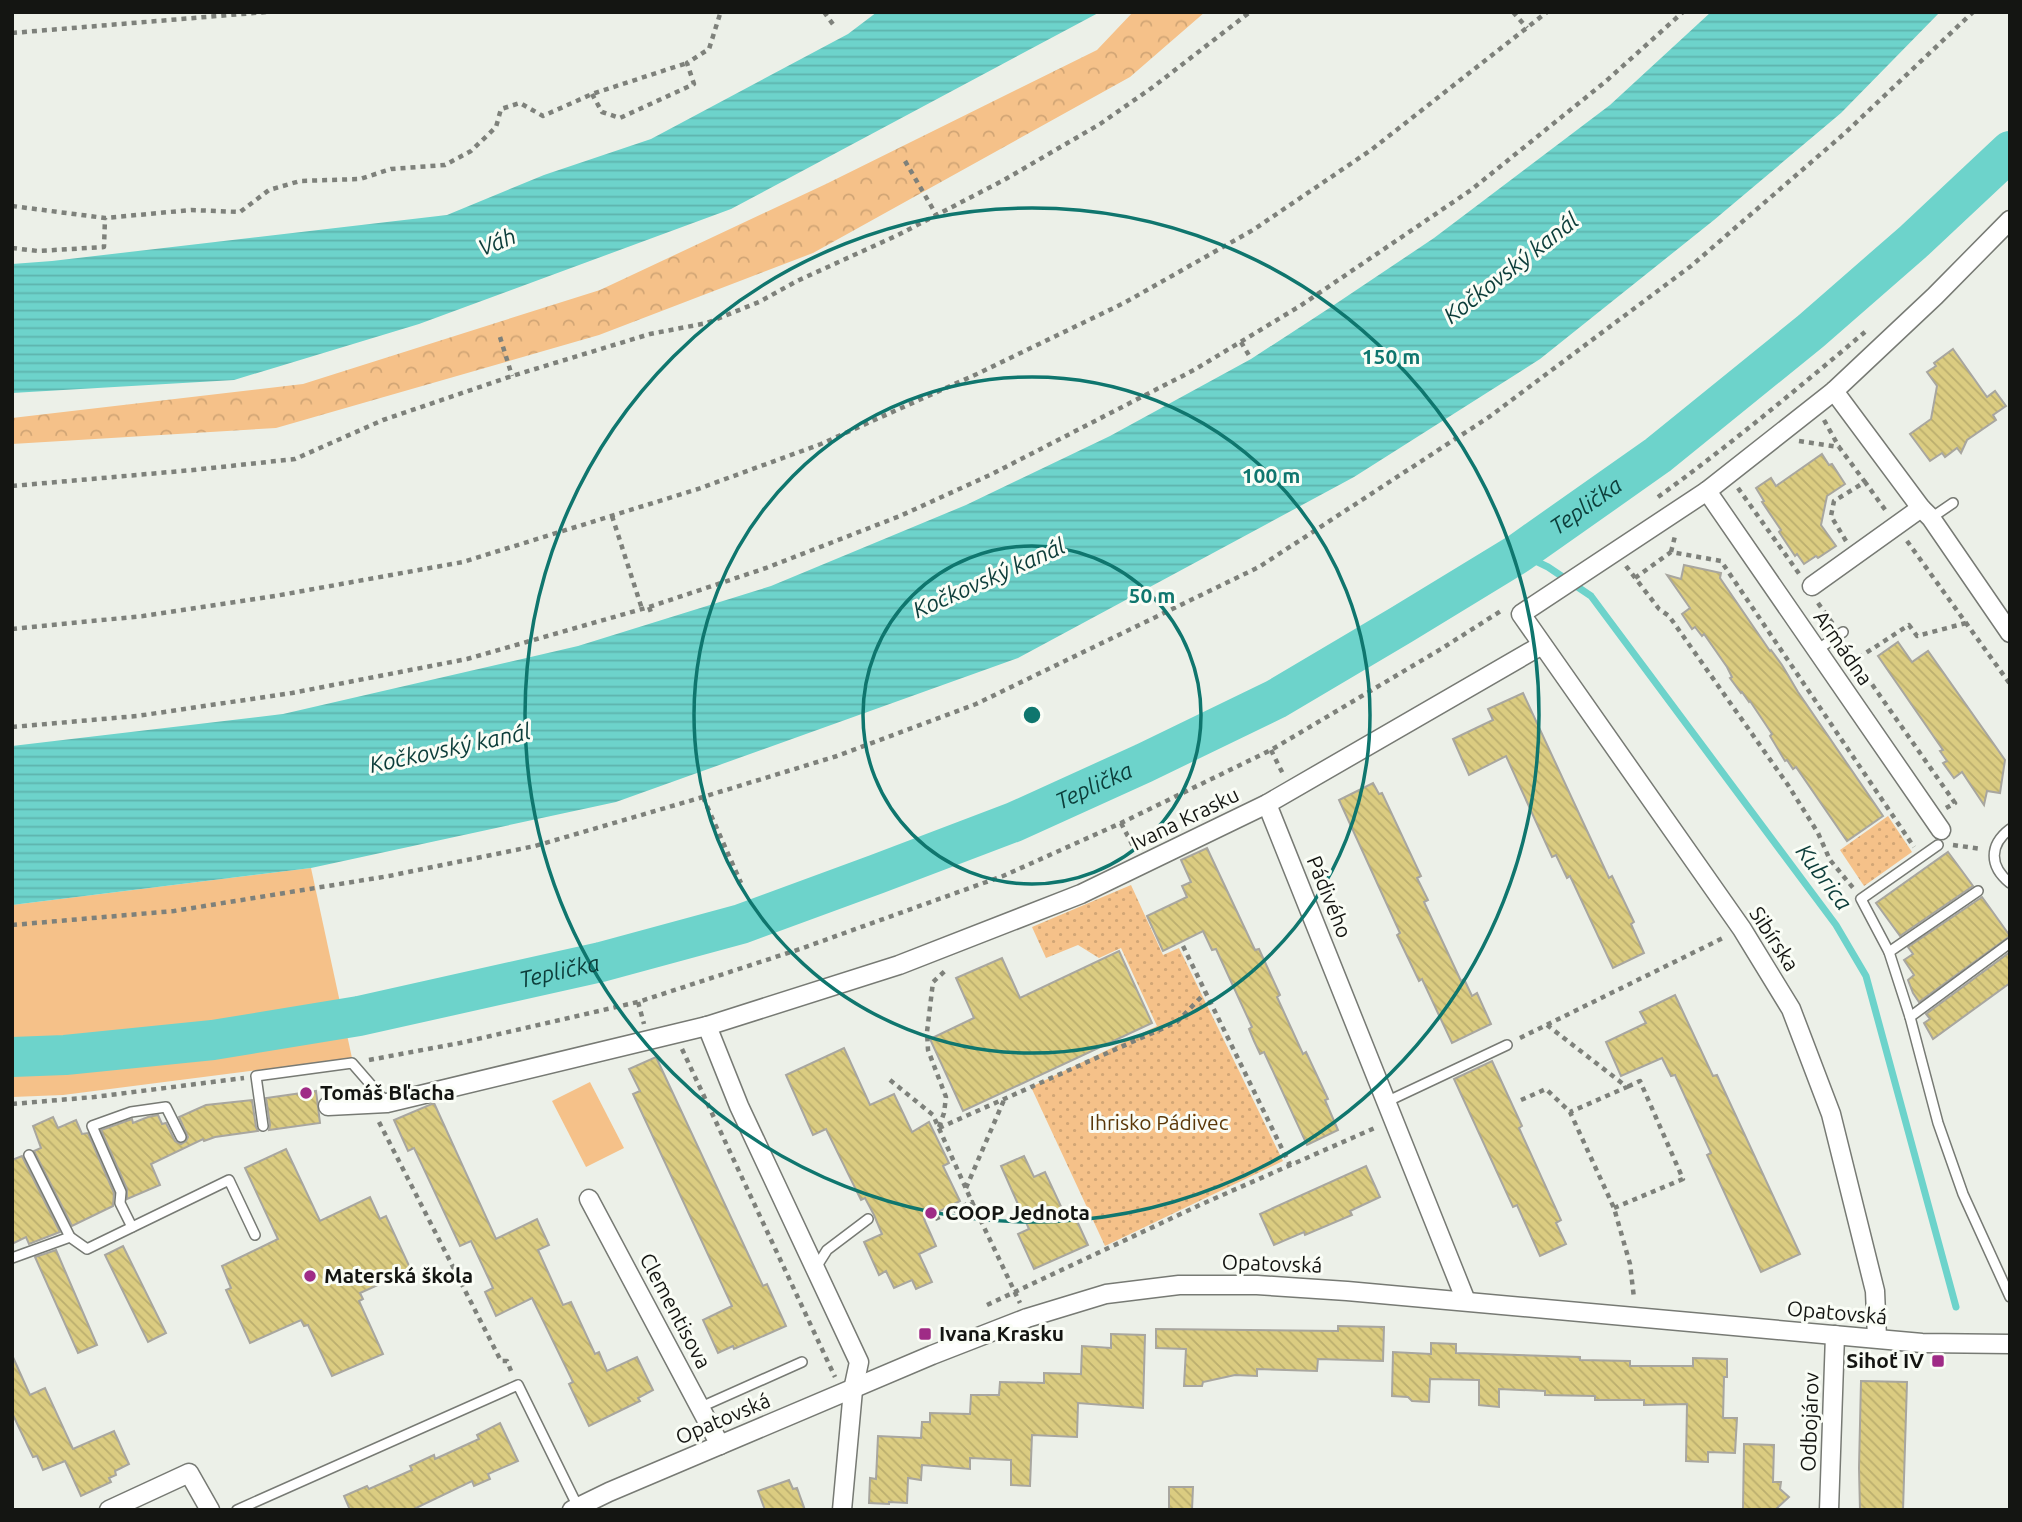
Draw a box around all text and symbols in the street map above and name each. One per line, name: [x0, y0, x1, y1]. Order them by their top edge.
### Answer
water label: Kočkovský kanál: [1438, 207, 1584, 328]
water label: Váh: [474, 223, 519, 260]
text: 150 m: [1362, 344, 1420, 368]
text: 100 m: [1242, 463, 1300, 487]
water label: Teplička: [1545, 472, 1626, 539]
water label: Kočkovský kanál: [909, 533, 1069, 622]
text: 50 m: [1129, 583, 1175, 607]
street label: Armádna: [1809, 605, 1878, 689]
centre of rings: [1020, 703, 1044, 727]
water label: Kočkovský kanál: [367, 718, 533, 777]
water label: Teplička: [1051, 757, 1136, 814]
street label: Ivana Krasku: [1127, 782, 1242, 855]
water label: Kubrica: [1792, 839, 1857, 915]
street label: Pádivého: [1303, 852, 1357, 941]
street label: Sibírska: [1745, 902, 1804, 975]
water label: Teplička: [517, 950, 602, 992]
place label: Tomáš Bľacha: [320, 1080, 455, 1104]
marker: Tomáš Bľacha: [298, 1085, 314, 1101]
park label: Ihrisko Pádivec: [1090, 1110, 1229, 1134]
place label: COOP Jednota: [945, 1200, 1090, 1224]
marker: COOP Jednota: [923, 1205, 939, 1221]
street label: Clementisova: [635, 1249, 716, 1372]
street label: Opatovská: [1221, 1249, 1323, 1277]
place label: Materská škola: [324, 1263, 473, 1287]
marker: Materská škola: [302, 1268, 318, 1284]
street label: Opatovská: [1786, 1296, 1888, 1328]
place label: Ivana Krasku: [939, 1321, 1064, 1345]
marker: Ivana Krasku: [917, 1326, 933, 1342]
place label: Sihoť IV: [1846, 1348, 1924, 1372]
marker: Sihoť IV: [1930, 1353, 1946, 1369]
street label: Odbojárov: [1795, 1372, 1823, 1472]
street label: Opatovská: [672, 1387, 774, 1449]

